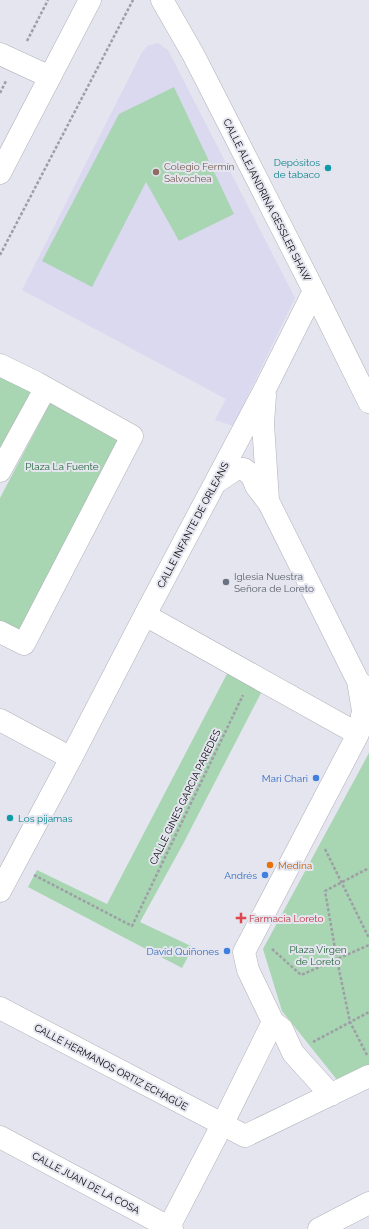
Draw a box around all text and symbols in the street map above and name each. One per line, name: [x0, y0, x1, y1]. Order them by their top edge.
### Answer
street label: CALLE ALEJANDRINA GESSLER SHAW: [221, 117, 313, 283]
place label: Depósitos de tabaco: [274, 157, 320, 180]
place label: Colegio Fermín Salvochea: [164, 161, 235, 184]
marker: Depósitos de tabaco: [323, 163, 333, 173]
marker: Colegio Fermín Salvochea: [151, 167, 161, 177]
street label: CALLE INFANTE DE ORLEANS: [155, 460, 231, 590]
park label: Plaza La Fuente: [25, 461, 99, 472]
place label: Iglesia Nuestra Señora de Loreto: [234, 571, 314, 594]
marker: Iglesia Nuestra Señora de Loreto: [221, 577, 231, 587]
street label: CALLE GINES GARCIA PAREDES: [147, 728, 223, 866]
place label: Mari Chari: [262, 773, 308, 784]
marker: Mari Chari: [311, 773, 321, 783]
marker: Los pijamas: [5, 813, 15, 823]
place label: Los pijamas: [18, 813, 73, 824]
marker: Medina: [265, 860, 275, 870]
place label: Medina: [278, 860, 312, 871]
place label: Andrés: [224, 870, 257, 881]
marker: Andrés: [260, 870, 270, 880]
marker: Farmacia Loreto: [236, 913, 246, 923]
place label: Farmacia Loreto: [249, 913, 324, 924]
park label: Plaza Virgen de Loreto: [289, 944, 347, 967]
place label: David Quiñones: [146, 946, 219, 957]
marker: David Quiñones: [222, 946, 232, 956]
street label: CALLE HERMANOS ORTIZ ECHAGÜE: [32, 1022, 190, 1112]
street label: CALLE JUAN DE LA COSA: [30, 1150, 142, 1216]

